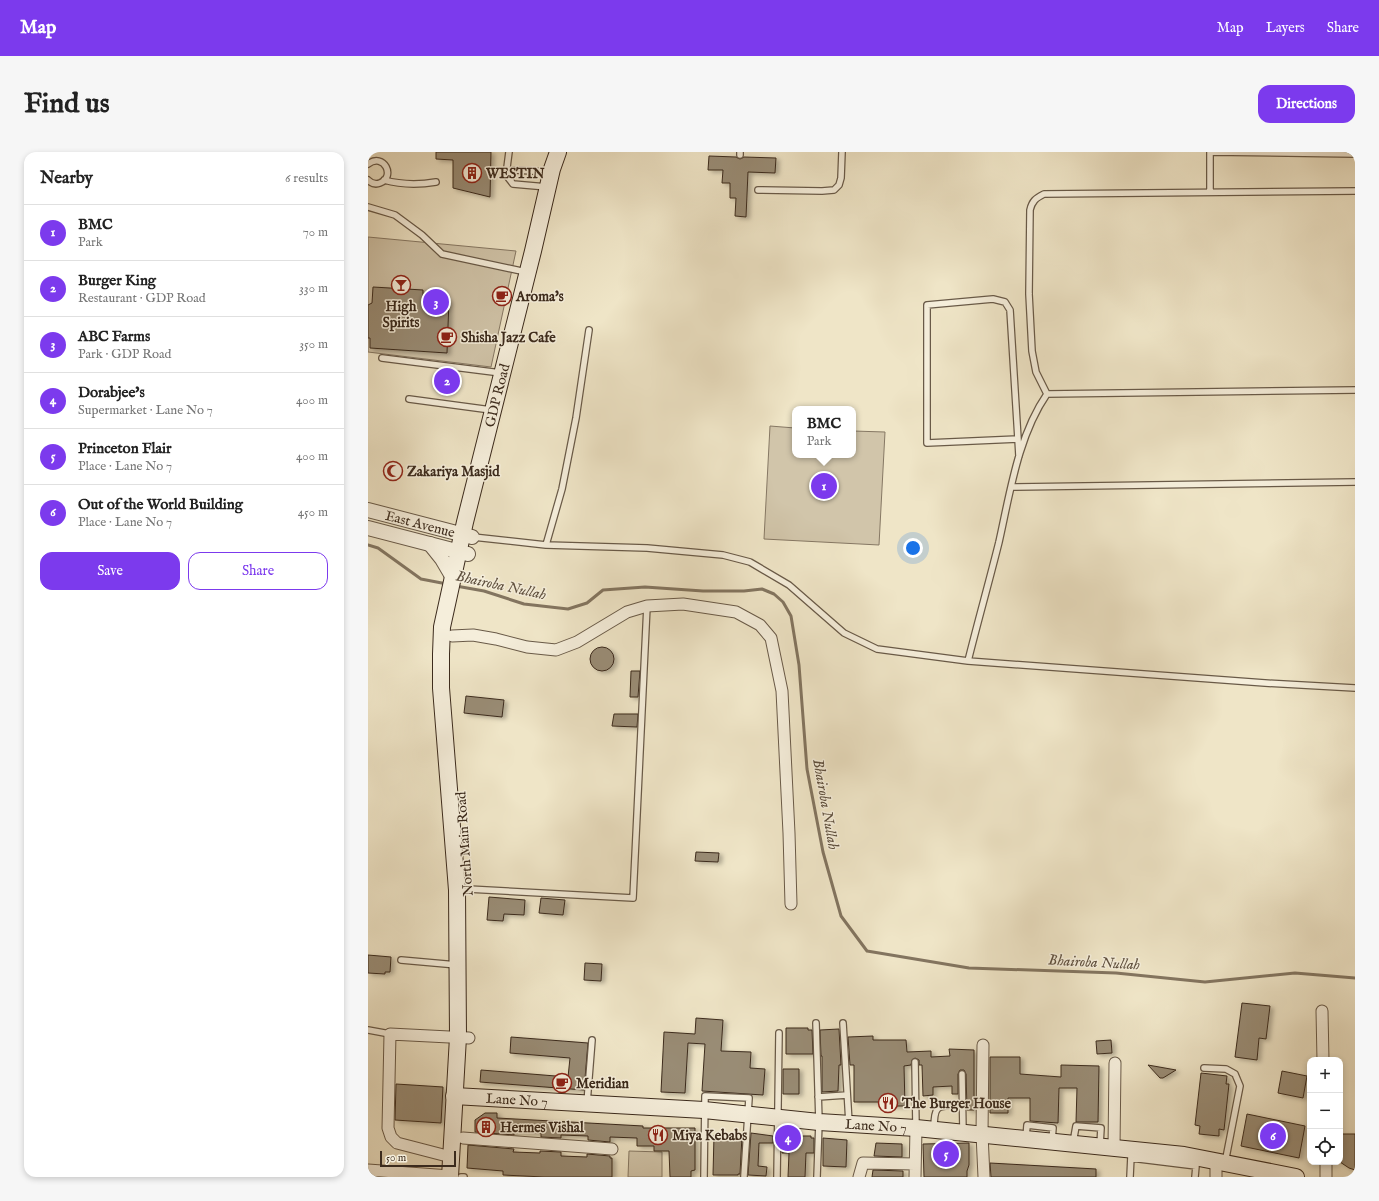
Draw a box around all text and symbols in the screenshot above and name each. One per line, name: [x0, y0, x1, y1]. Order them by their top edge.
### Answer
text: Map: [20, 16, 56, 40]
text: Map: [1217, 19, 1244, 37]
text: Layers: [1266, 19, 1305, 37]
text: Share: [1327, 19, 1359, 37]
button: Directions: [1258, 85, 1355, 123]
text: Find us: [24, 87, 110, 122]
building icon: WESTIN: [461, 162, 483, 184]
place label: WESTIN: [485, 165, 545, 183]
text: Nearby: [40, 168, 93, 189]
text: 6 results: [285, 170, 328, 187]
text: BMC: [78, 215, 113, 234]
text: 1: [51, 224, 55, 241]
text: 70 m: [303, 224, 328, 241]
text: Park: [78, 234, 103, 251]
text: Burger King: [78, 271, 156, 290]
bar icon: High Spirits: [390, 274, 412, 296]
text: 2: [50, 280, 56, 297]
text: 330 m: [299, 280, 328, 297]
cafe icon: Aroma's: [491, 285, 513, 307]
pin: 3: [423, 287, 449, 317]
place label: Aroma's: [515, 288, 564, 306]
text: Restaurant · GDP Road: [78, 290, 206, 307]
place label: High Spirits: [382, 298, 420, 332]
cafe icon: Shisha Jazz Cafe: [436, 326, 458, 348]
text: ABC Farms: [78, 327, 150, 346]
place label: Shisha Jazz Cafe: [461, 329, 556, 347]
text: 3: [51, 336, 55, 353]
text: 350 m: [299, 336, 328, 353]
text: Park · GDP Road: [78, 346, 172, 363]
street label: GDP Road: [481, 361, 515, 429]
pin: 2: [434, 366, 460, 396]
text: Dorabjee's: [78, 383, 145, 402]
text: 4: [50, 392, 56, 409]
text: 400 m: [296, 392, 328, 409]
text: Supermarket · Lane No 7: [78, 402, 213, 419]
popup: [792, 406, 856, 458]
text: BMC: [807, 414, 841, 433]
text: Park: [807, 433, 831, 450]
text: Princeton Flair: [78, 439, 172, 458]
text: 5: [51, 448, 55, 465]
text: 400 m: [296, 448, 328, 465]
text: Place · Lane No 7: [78, 458, 172, 475]
mosque icon: Zakariya Masjid: [382, 460, 404, 482]
place label: Zakariya Masjid: [407, 463, 500, 481]
pin: 1: [811, 471, 837, 501]
text: Out of the World Building: [78, 495, 243, 514]
text: 6: [50, 504, 56, 521]
text: 450 m: [298, 504, 328, 521]
street label: East Avenue: [383, 507, 457, 542]
text: Place · Lane No 7: [78, 514, 172, 531]
your location: [903, 538, 923, 558]
button: Save: [40, 552, 180, 590]
button: Share: [188, 552, 328, 590]
water label: Bhairoba Nullah: [454, 567, 548, 604]
water label: Bhairoba Nullah: [808, 757, 843, 852]
street label: North Main Road: [452, 790, 478, 897]
water label: Bhairoba Nullah: [1048, 951, 1141, 974]
map controls: [1307, 1057, 1343, 1165]
button: +: [1307, 1057, 1343, 1093]
cafe icon: Meridian: [551, 1072, 573, 1094]
place label: Meridian: [576, 1075, 630, 1093]
street label: Lane No 7: [485, 1090, 548, 1111]
restaurant icon: The Burger House: [877, 1092, 899, 1114]
button: −: [1307, 1093, 1343, 1129]
place label: The Burger House: [901, 1095, 1011, 1113]
building icon: Hermes Vishal: [475, 1116, 497, 1138]
street label: Lane No 7: [844, 1116, 907, 1137]
place label: Hermes Vishal: [500, 1119, 585, 1137]
pin: 6: [1260, 1121, 1286, 1151]
pin: 4: [775, 1123, 801, 1153]
restaurant icon: Miya Kebabs: [647, 1124, 669, 1146]
place label: Miya Kebabs: [672, 1127, 747, 1145]
button: locate: [1307, 1129, 1343, 1165]
pin: 5: [933, 1139, 959, 1169]
scale bar: [380, 1149, 456, 1168]
text: 50 m: [386, 1151, 406, 1165]

